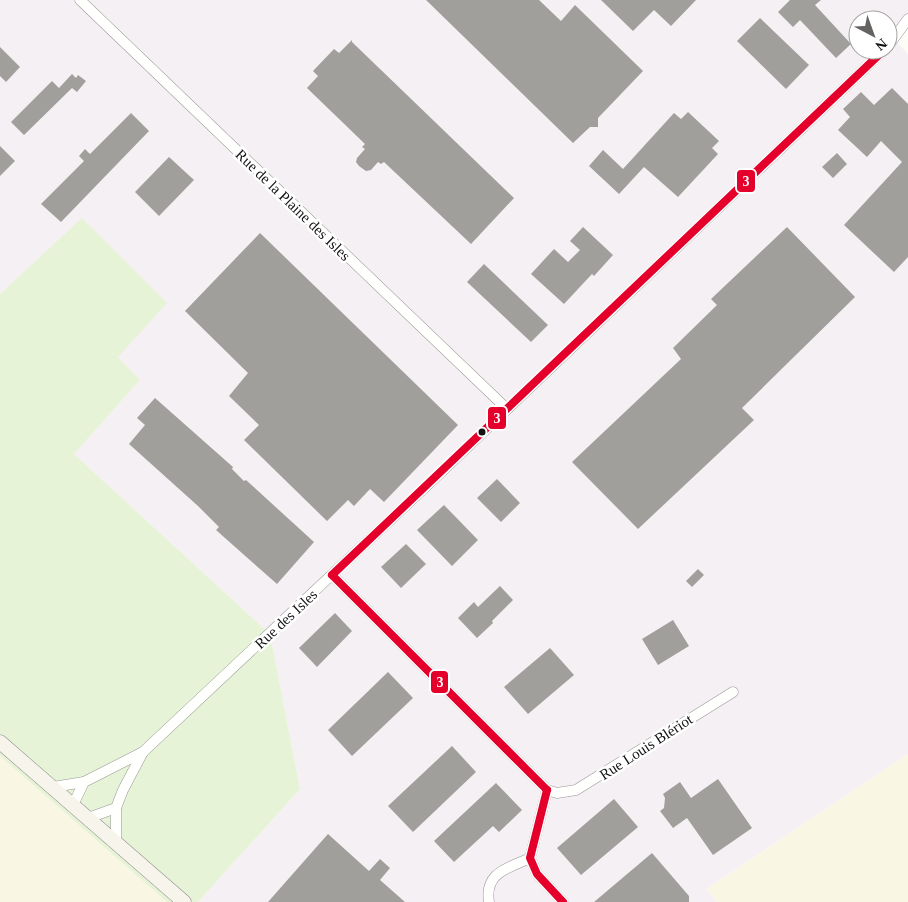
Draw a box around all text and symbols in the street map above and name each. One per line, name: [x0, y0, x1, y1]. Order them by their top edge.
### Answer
north arrow: [848, 10, 898, 60]
text: N: [872, 35, 890, 53]
street label: Rue de la Plaine des Isles: [232, 146, 354, 264]
line badge: 3: [736, 169, 756, 193]
text: 3: [743, 174, 750, 189]
line badge: 3: [487, 406, 507, 430]
text: 3: [494, 411, 501, 426]
unlabelled marker: [477, 427, 487, 437]
street label: Rue des Isles: [252, 586, 321, 652]
line badge: 3: [430, 670, 449, 694]
text: 3: [437, 675, 444, 690]
street label: Rue Louis Blériot: [597, 711, 696, 783]

